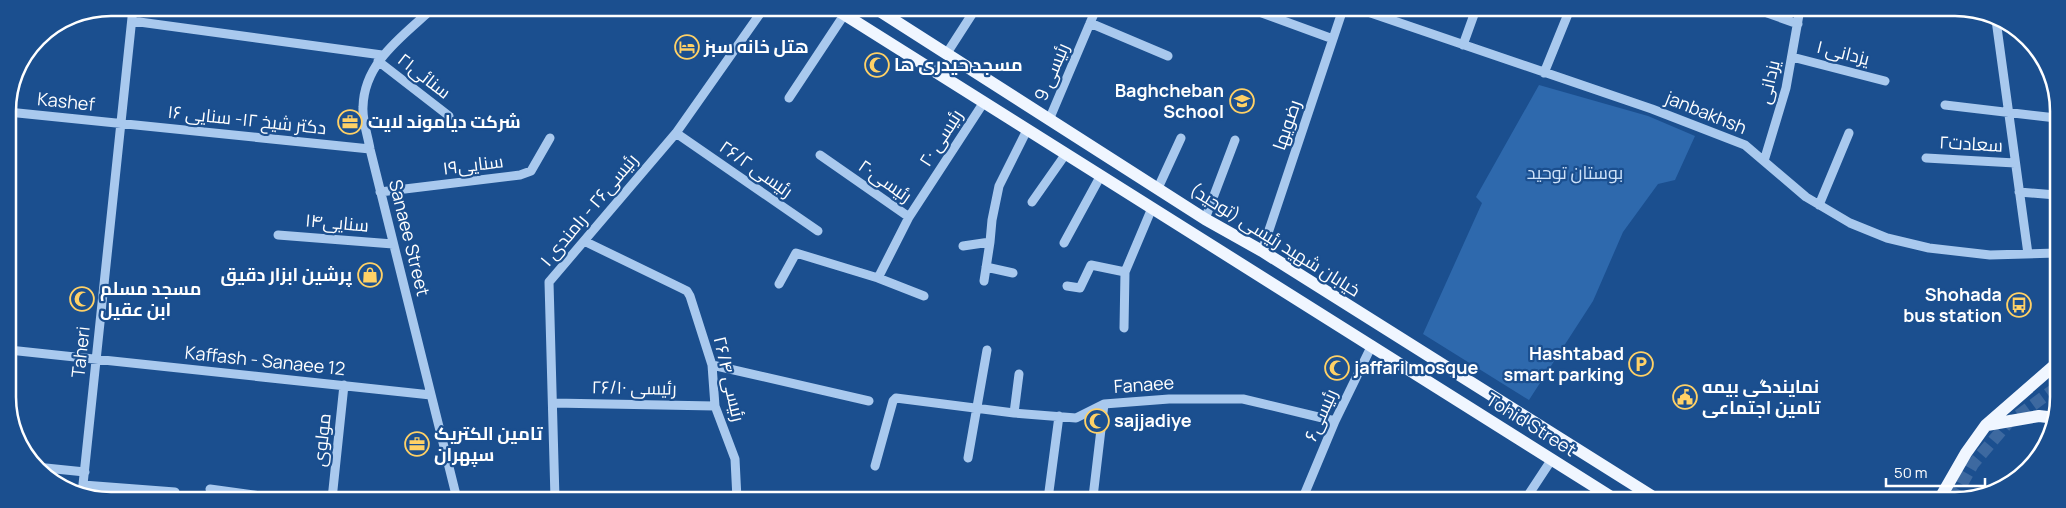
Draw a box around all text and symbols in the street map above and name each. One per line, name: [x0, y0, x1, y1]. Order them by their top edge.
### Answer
hotel icon: هتل خانه سبز: [674, 34, 700, 60]
place label: هتل خانه سبز: [703, 34, 809, 58]
street label: یزدانی ۱: [1814, 34, 1872, 70]
street label: رئیسی 9: [1028, 39, 1074, 104]
street label: سنائی٢١: [393, 47, 456, 104]
mosque icon: مسجد حیدری ها: [864, 52, 890, 78]
place label: مسجد حیدری ها: [894, 52, 1023, 76]
street label: یزدانی: [1751, 57, 1785, 106]
place label: Baghcheban School: [1115, 78, 1224, 123]
street label: janbakhsh: [1661, 85, 1751, 139]
street label: Kashef: [36, 86, 97, 116]
school or university icon: Baghcheban School: [1229, 88, 1255, 114]
street label: رضویها: [1266, 96, 1306, 153]
street label: دکتر شیخ ۱۲- سنایی ۱۶: [166, 99, 328, 140]
street label: رئیسی ۲۰: [913, 104, 968, 171]
office icon: شرکت دیاموند لایت: [337, 109, 363, 135]
place label: شرکت دیاموند لایت: [368, 109, 521, 133]
street label: سعادت۲: [1938, 129, 2004, 157]
street label: رئیسی ۲۶/۲: [715, 134, 798, 202]
street label: سنایی۱۹: [441, 148, 505, 180]
street label: رئیسی۲۶ - رامندی ۱: [534, 148, 643, 271]
street label: رئیسی۲۰: [854, 153, 917, 207]
park label: بوستان توحید: [1527, 160, 1623, 184]
street label: Sanaee Street: [384, 177, 436, 299]
street label: خیابان شهید رئیسی (توحید): [1186, 177, 1365, 301]
street label: سنایی۱۴: [304, 207, 370, 237]
place label: پرشین ابزار دقیق: [221, 262, 352, 287]
shop icon: پرشین ابزار دقیق: [357, 262, 383, 288]
place label: مسجد مسلم ابن عقیل: [100, 276, 202, 321]
place label: Shohada bus station: [1903, 282, 2002, 327]
mosque icon: مسجد مسلم ابن عقیل: [69, 286, 95, 312]
bus stop icon: Shohada bus station: [2006, 292, 2032, 318]
street label: Taheri: [65, 325, 95, 379]
street label: رئیسی ۲۶/۴: [709, 334, 751, 424]
street label: Kaffash - Sanaee 12: [184, 340, 346, 380]
place label: Hashtabad smart parking: [1503, 341, 1624, 386]
parking icon: Hashtabad smart parking: [1628, 351, 1654, 377]
mosque icon: jaffari mosque: [1324, 355, 1350, 381]
place label: jaffari mosque: [1353, 355, 1478, 379]
street label: Fanaee: [1113, 370, 1175, 398]
street label: رئیسی ۲۶/۱۰: [591, 374, 677, 400]
place label: نمایندگی بیمه تامین اجتماعی: [1702, 374, 1821, 419]
public building icon: نمایندگی بیمه تامین اجتماعی: [1672, 384, 1698, 410]
street label: رئیسی۶: [1298, 385, 1342, 445]
street label: Tohid Street: [1482, 387, 1581, 461]
mosque icon: sajjadiye: [1084, 408, 1110, 434]
place label: sajjadiye: [1114, 408, 1192, 432]
street label: مولوی: [306, 412, 336, 468]
place label: تامین الکتریک سپهران: [434, 421, 543, 467]
office icon: تامین الکتریک سپهران: [404, 431, 430, 457]
scale bar: [1886, 456, 1985, 488]
text: 50 m: [1894, 462, 1928, 483]

